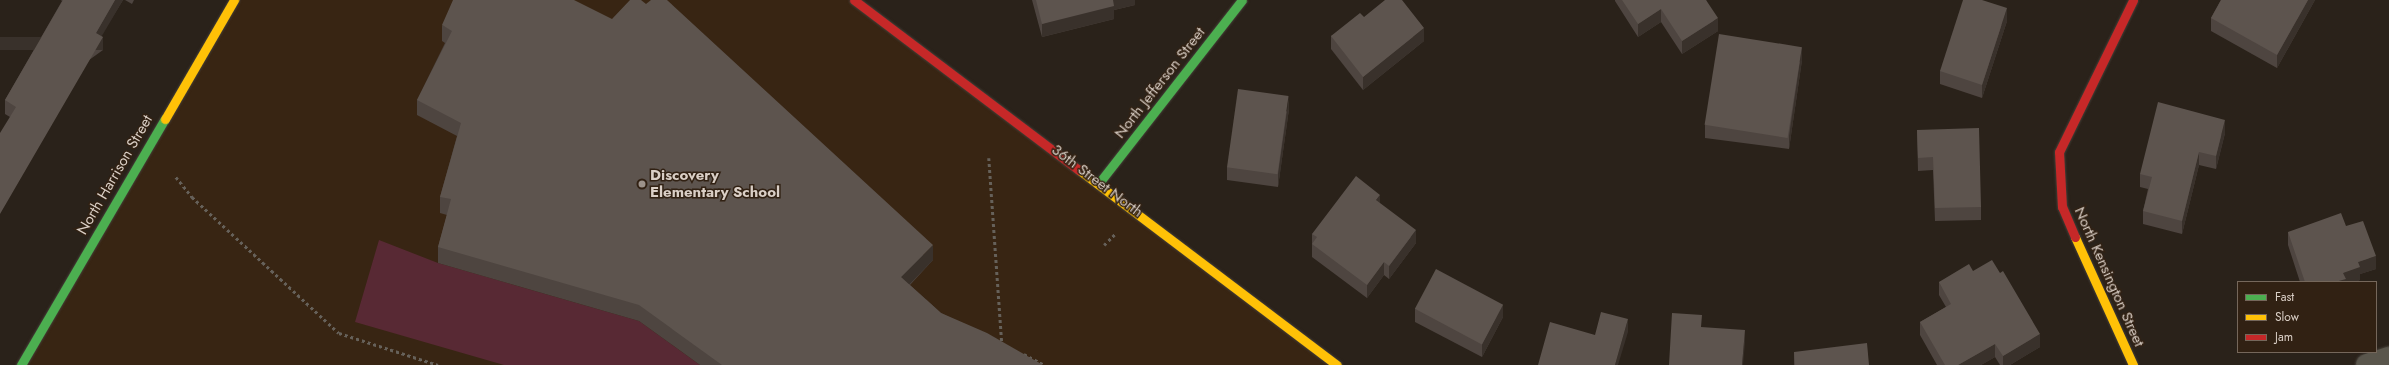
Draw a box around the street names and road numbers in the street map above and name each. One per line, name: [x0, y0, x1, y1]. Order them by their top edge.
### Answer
street label: North Jefferson Street: [1111, 24, 1209, 142]
street label: North Harrison Street: [73, 112, 157, 238]
street label: 36th Street North: [1048, 141, 1146, 221]
street label: North Kensington Street: [2070, 204, 2148, 350]

